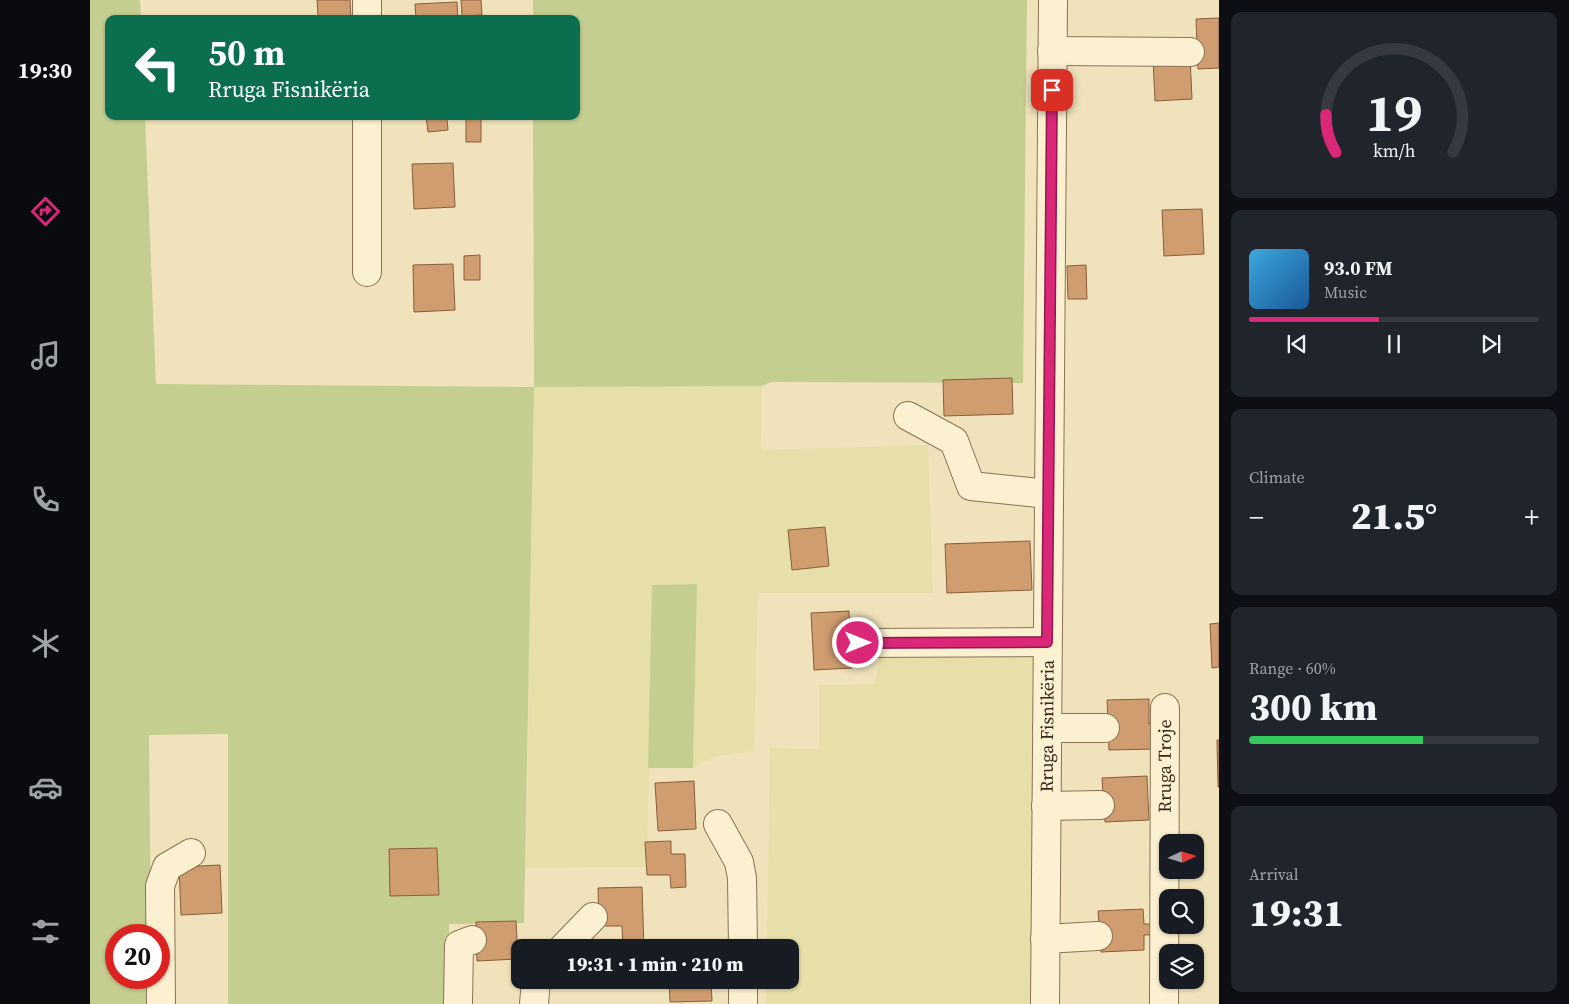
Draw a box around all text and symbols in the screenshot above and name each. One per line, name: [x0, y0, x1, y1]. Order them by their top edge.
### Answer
text: 50 m: [208, 29, 285, 77]
icon: left: [125, 35, 190, 100]
text: 19:30: [18, 55, 72, 85]
pin: [1031, 69, 1073, 111]
text: Rruga Fisnikëria: [208, 74, 370, 104]
icon: arrive: [1038, 76, 1066, 104]
text: 19: [1366, 77, 1422, 148]
text: km/h: [1373, 138, 1416, 163]
icon: directions: [28, 194, 63, 229]
text: 93.0 FM: [1324, 255, 1393, 281]
text: Music: [1324, 281, 1367, 303]
icon: previous: [1283, 330, 1311, 358]
icon: pause: [1380, 330, 1408, 358]
icon: next: [1477, 330, 1505, 358]
icon: music: [28, 338, 63, 373]
text: Climate: [1249, 466, 1305, 488]
icon: phone: [28, 482, 63, 517]
text: 21.5°: [1351, 490, 1437, 542]
text: −: [1249, 498, 1264, 536]
text: +: [1524, 498, 1539, 536]
position arrow: [831, 616, 883, 668]
icon: climate: [28, 626, 63, 661]
text: Range · 60%: [1249, 657, 1336, 679]
street label: Rruga Fisnikëria: [1034, 659, 1060, 792]
text: 300 km: [1249, 681, 1377, 733]
street label: Rruga Troje: [1152, 719, 1177, 813]
icon: car: [28, 770, 63, 805]
north arrow: [1159, 834, 1204, 879]
map controls: [1159, 834, 1204, 989]
text: Arrival: [1249, 863, 1298, 885]
text: 19:31: [1249, 887, 1344, 939]
button: search: [1159, 889, 1204, 934]
icon: filters: [28, 914, 63, 949]
speed limit sign: 20: [105, 924, 170, 989]
button: layers: [1159, 944, 1204, 989]
text: 19:31 · 1 min · 210 m: [566, 951, 744, 977]

